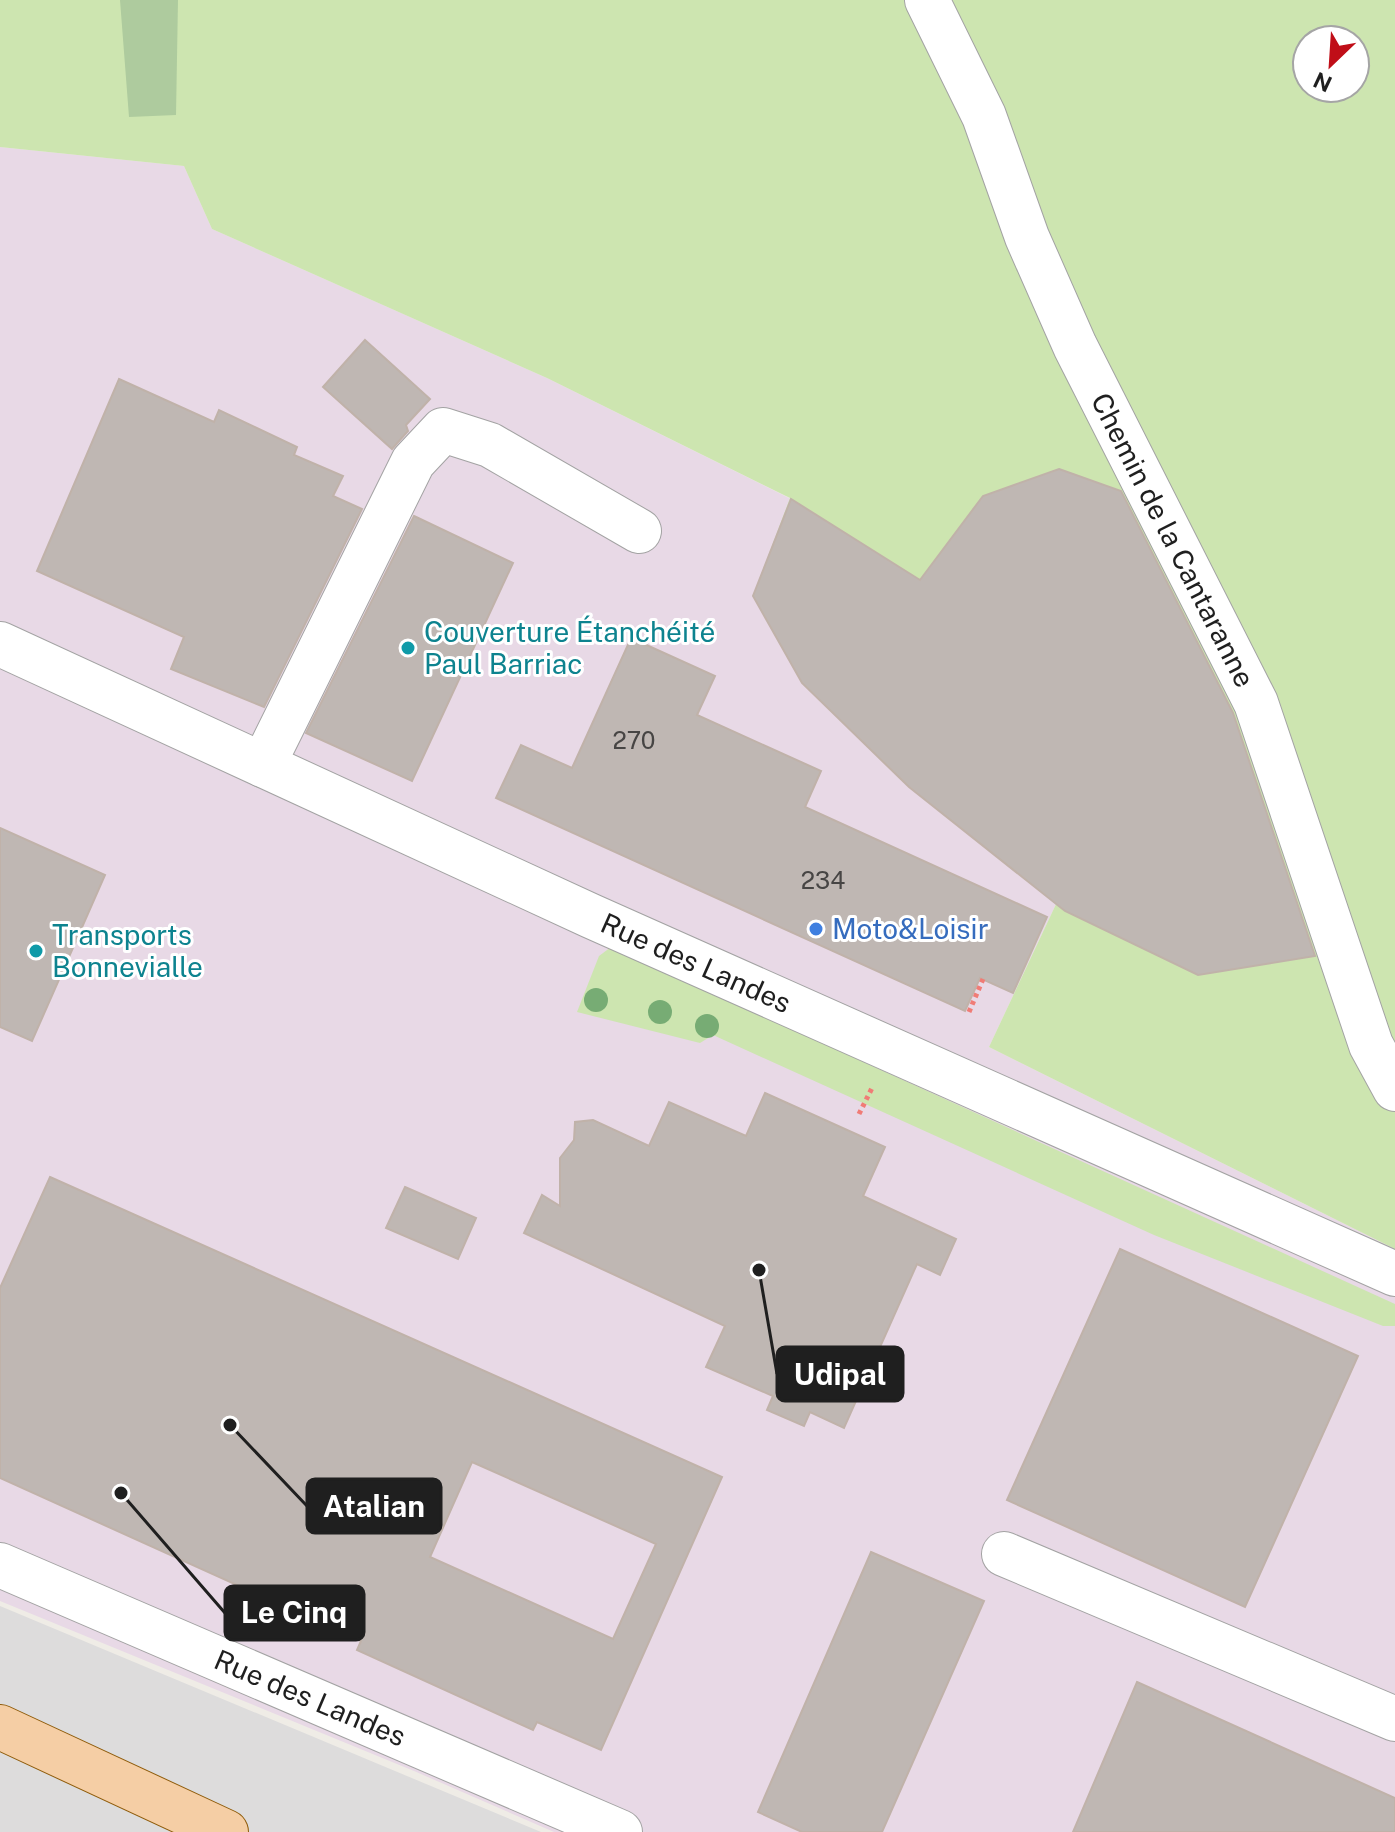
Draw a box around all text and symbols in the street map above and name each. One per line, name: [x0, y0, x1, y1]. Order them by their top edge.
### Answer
north arrow: [1291, 24, 1371, 104]
text: N: [1309, 67, 1336, 98]
street label: Chemin de la Cantaranne: [1085, 387, 1262, 692]
place label: Couverture Étanchéité Paul Barriac: [424, 615, 715, 680]
marker: Couverture Étanchéité Paul Barriac: [399, 639, 417, 657]
house number: 270: [613, 726, 655, 754]
house number: 234: [801, 866, 845, 894]
street label: Rue des Landes: [596, 906, 796, 1019]
place label: Moto&Loisir: [832, 912, 989, 945]
place label: Transports Bonnevialle: [52, 918, 203, 983]
marker: Moto&Loisir: [807, 920, 825, 938]
marker: Transports Bonnevialle: [27, 942, 45, 960]
callout: Udipal: [777, 1347, 903, 1401]
text: Udipal: [793, 1356, 887, 1392]
callout: Atalian: [307, 1479, 441, 1533]
text: Atalian: [323, 1488, 425, 1524]
callout: Le Cinq: [225, 1586, 364, 1640]
text: Le Cinq: [241, 1594, 347, 1630]
street label: Rue des Landes: [210, 1642, 411, 1753]

